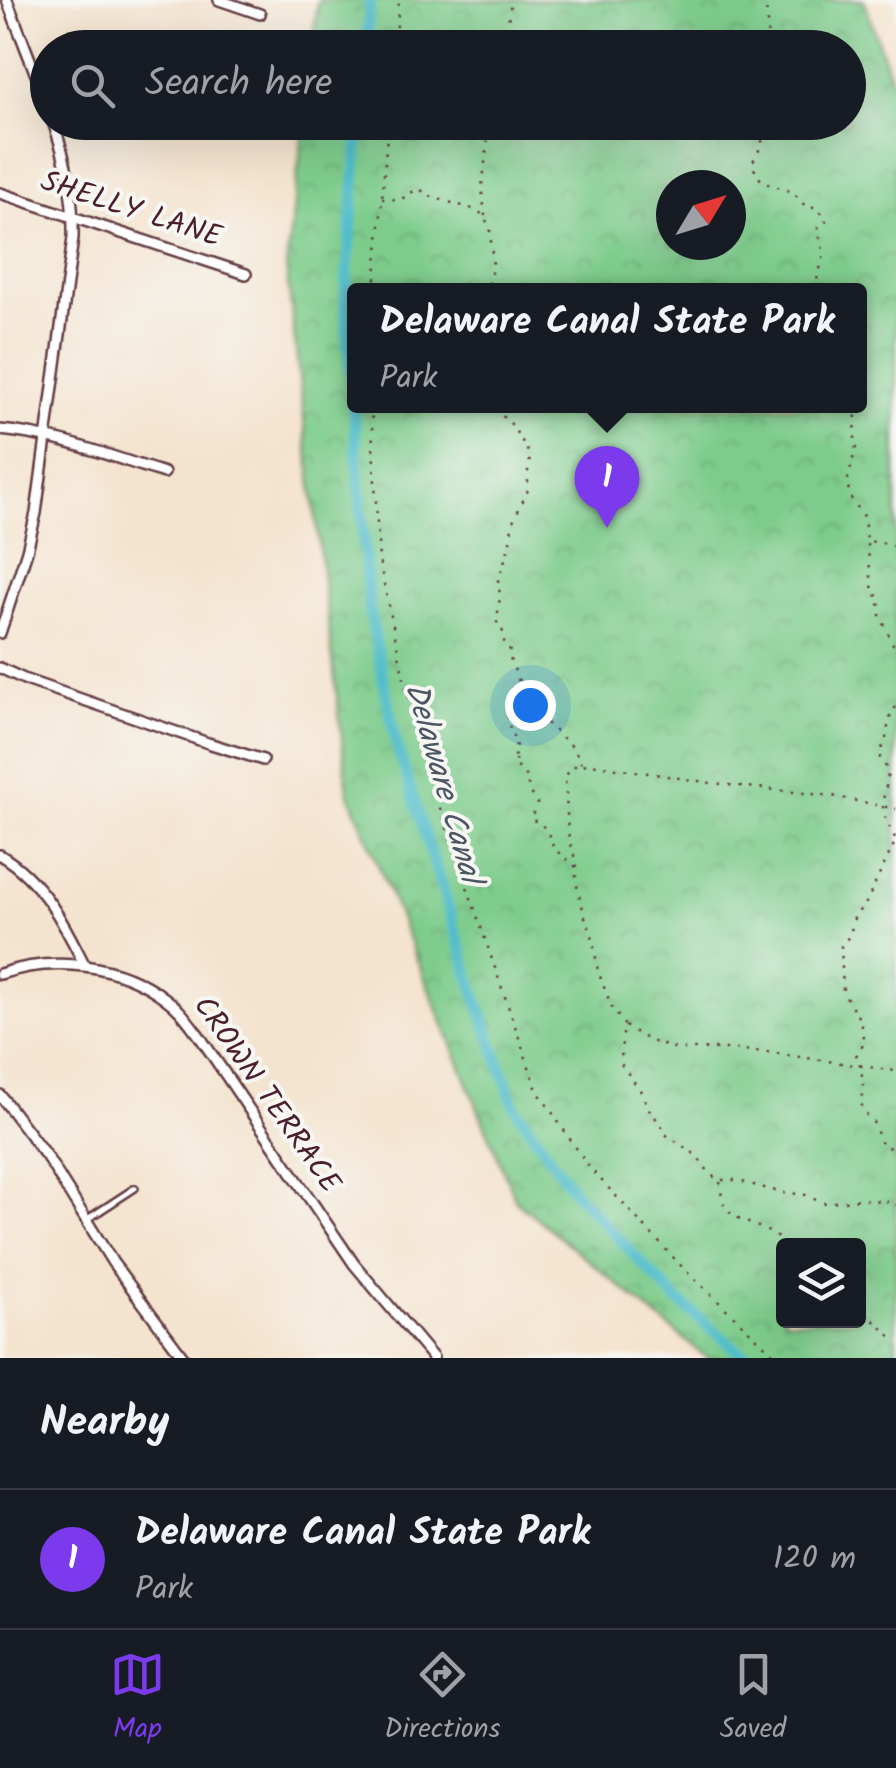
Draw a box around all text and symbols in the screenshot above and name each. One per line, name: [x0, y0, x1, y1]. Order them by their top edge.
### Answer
search box: [30, 30, 866, 140]
text: Search here: [145, 55, 332, 115]
icon: search: [65, 58, 120, 113]
street label: SHELLY LANE: [34, 158, 229, 262]
north arrow: [656, 170, 746, 260]
popup: [347, 283, 867, 413]
text: Delaware Canal State Park: [379, 293, 835, 353]
text: Park: [379, 353, 437, 404]
pin: 1: [574, 446, 640, 528]
water label: Delaware Canal: [389, 677, 497, 895]
your location: [505, 680, 556, 731]
street label: CROWN TERRACE: [180, 986, 353, 1205]
map controls: [776, 1238, 866, 1328]
button: layers: [776, 1238, 866, 1328]
text: Nearby: [40, 1390, 169, 1457]
text: Delaware Canal State Park: [135, 1504, 590, 1564]
text: 1: [68, 1534, 77, 1585]
text: 120 m: [773, 1534, 856, 1585]
text: Park: [135, 1564, 193, 1615]
tab: Map: [110, 1647, 165, 1752]
tab: Directions: [384, 1647, 500, 1752]
tab: Saved: [720, 1647, 786, 1752]

